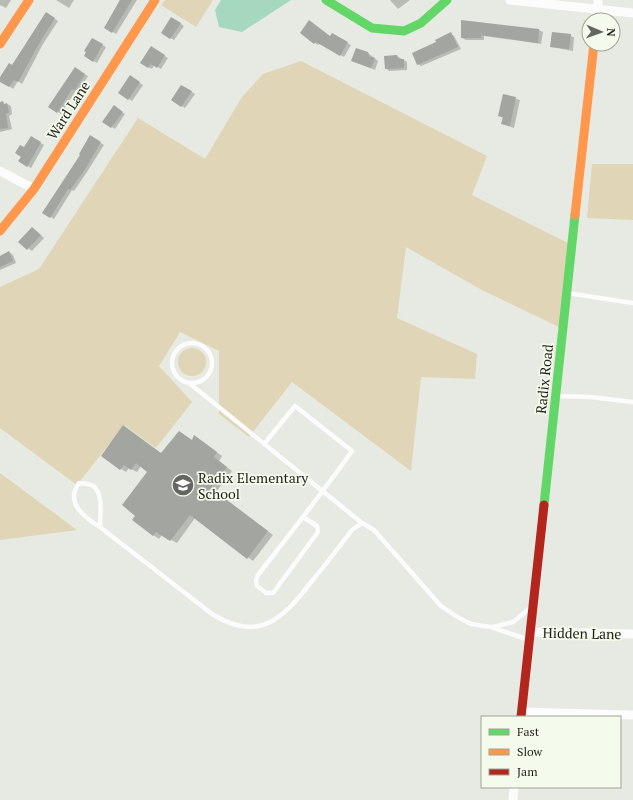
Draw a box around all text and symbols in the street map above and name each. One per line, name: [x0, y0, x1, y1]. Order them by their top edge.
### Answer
north arrow: [581, 12, 621, 52]
text: N: [604, 28, 618, 37]
street label: Ward Lane: [42, 77, 94, 143]
street label: Radix Road: [531, 343, 557, 415]
place label: Radix Elementary School: [198, 468, 309, 503]
school or university icon: Radix Elementary School: [170, 472, 196, 498]
street label: Hidden Lane: [542, 623, 622, 643]
legend: [481, 716, 621, 788]
text: Fast: [517, 724, 540, 739]
text: Slow: [517, 744, 543, 759]
text: Jam: [517, 764, 538, 779]

